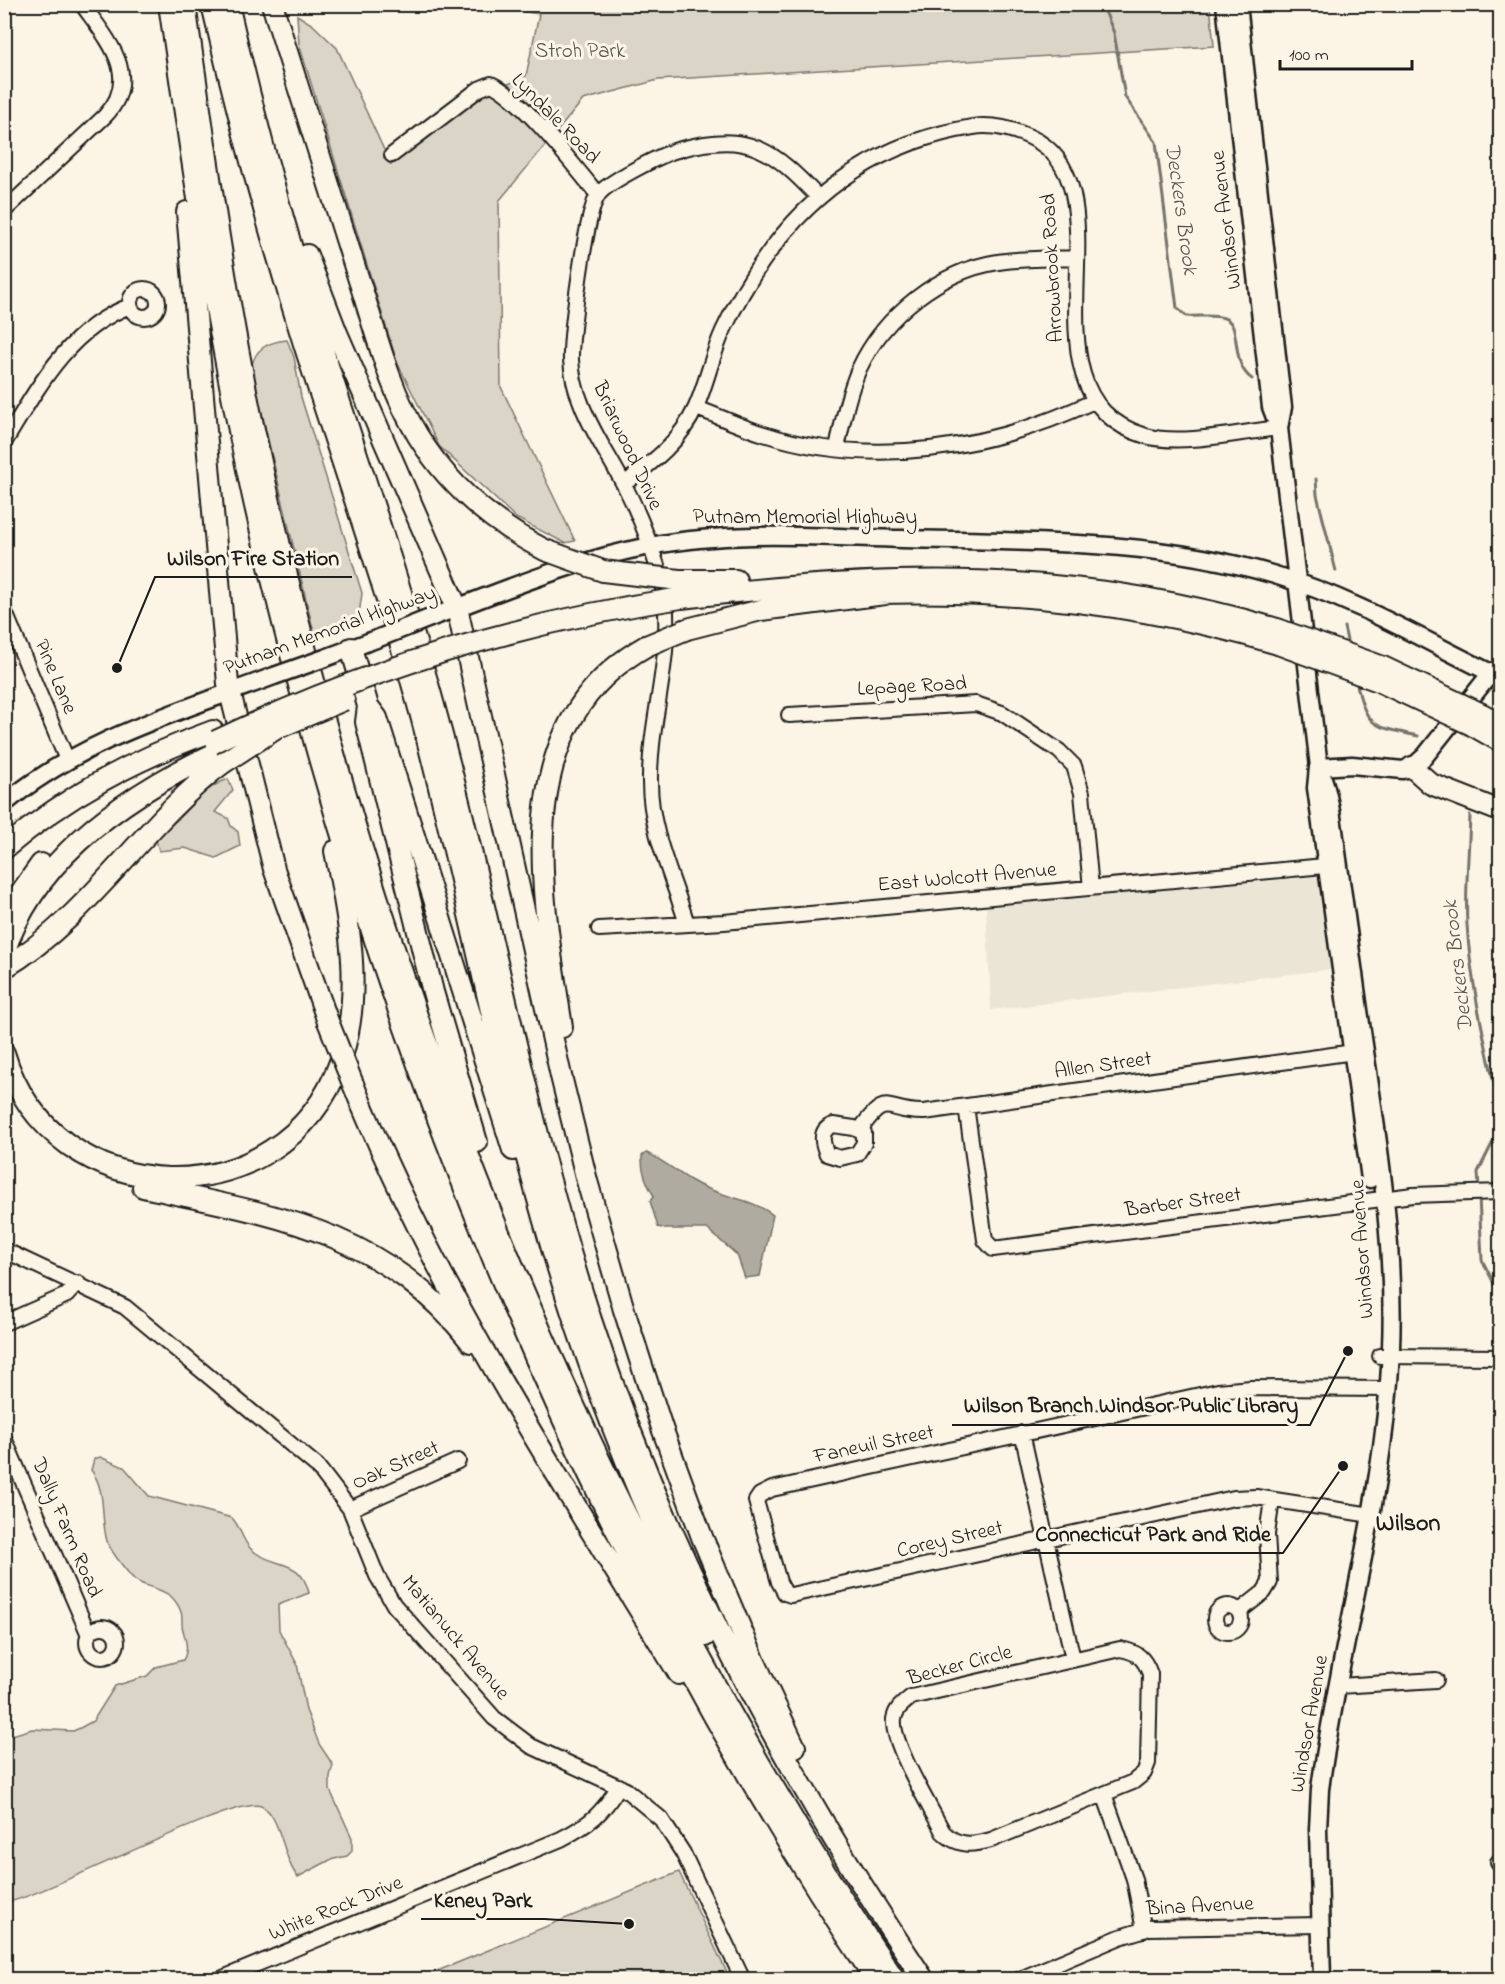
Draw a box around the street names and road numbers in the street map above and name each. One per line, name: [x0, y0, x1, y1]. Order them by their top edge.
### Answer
street label: Lyndale Road: [502, 67, 606, 173]
street label: Windsor Avenue: [1204, 148, 1250, 291]
street label: Arrowbrook Road: [1034, 193, 1072, 343]
street label: Briarwood Drive: [584, 376, 670, 516]
street label: Putnam Memorial Highway: [693, 503, 917, 535]
street label: Putnam Memorial Highway: [219, 579, 441, 685]
street label: Pine Lane: [26, 635, 84, 720]
street label: Lepage Road: [856, 669, 968, 707]
street label: East Wolcott Avenue: [876, 855, 1058, 901]
street label: Allen Street: [1052, 1044, 1154, 1088]
street label: Windsor Avenue: [1343, 1178, 1383, 1320]
street label: Barber Street: [1122, 1180, 1243, 1226]
street label: Faneuil Street: [810, 1418, 937, 1473]
street label: Oak Street: [348, 1433, 444, 1499]
street label: Dally Farm Road: [21, 1452, 109, 1604]
street label: Corey Street: [894, 1513, 1007, 1569]
street label: Matianuck Avenue: [394, 1569, 517, 1708]
street label: Becker Circle: [903, 1637, 1016, 1695]
street label: Windsor Avenue: [1283, 1652, 1337, 1795]
street label: White Rock Drive: [265, 1868, 408, 1949]
street label: Bina Avenue: [1144, 1889, 1255, 1925]

